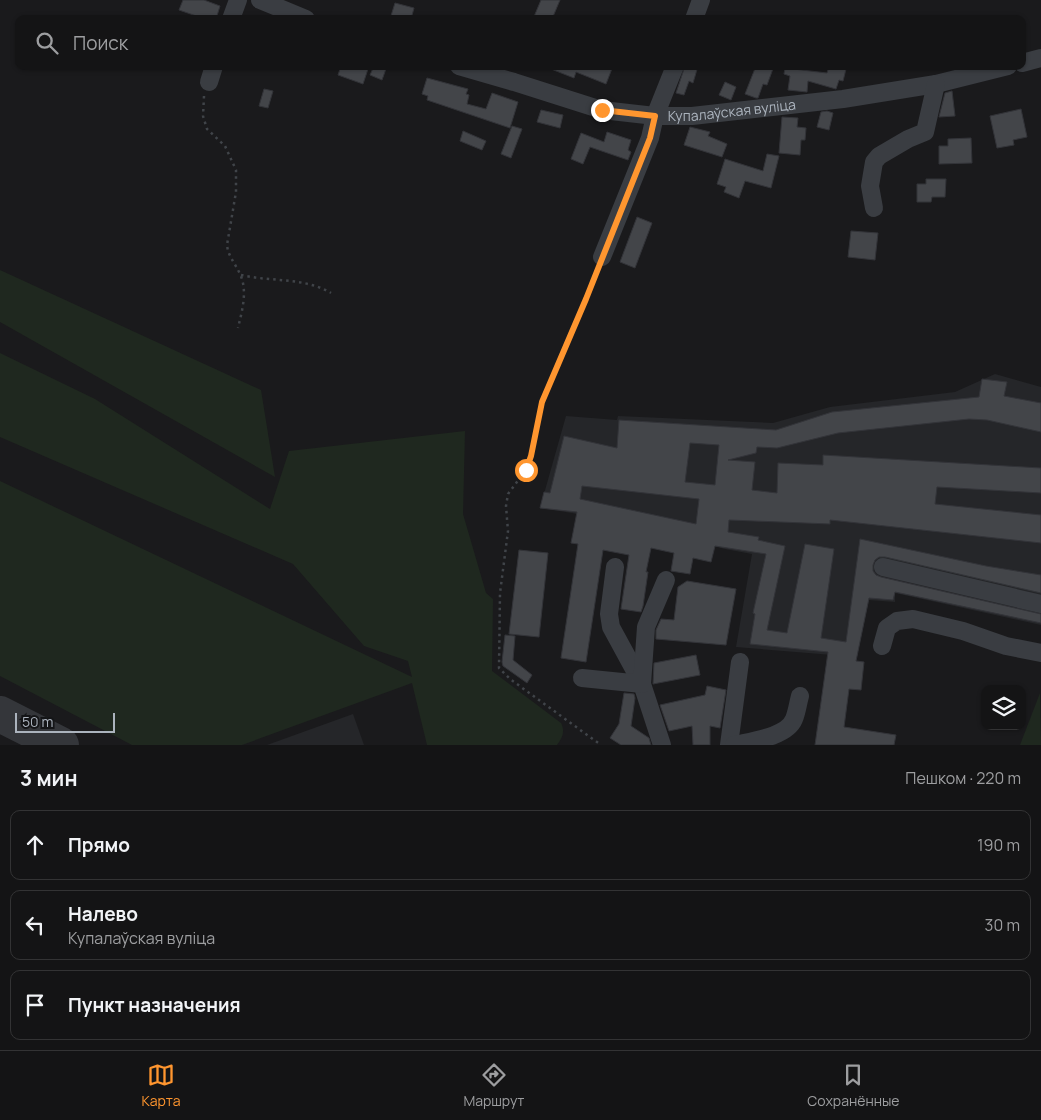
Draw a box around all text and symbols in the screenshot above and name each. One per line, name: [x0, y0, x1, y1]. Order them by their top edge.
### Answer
search box: [15, 15, 1026, 70]
icon: search: [33, 29, 61, 57]
text: Поиск: [73, 30, 128, 56]
street label: Купалаўская вуліца: [668, 94, 797, 125]
route end: [591, 99, 614, 122]
route start: [515, 459, 538, 482]
map controls: [981, 685, 1026, 730]
button: layers: [981, 685, 1026, 730]
scale bar: [15, 710, 115, 733]
text: 50 m: [22, 712, 53, 731]
text: 3 мин: [20, 764, 77, 792]
text: Пешком · 220 m: [905, 767, 1021, 789]
icon: ahead: [21, 831, 49, 859]
text: Прямо: [68, 832, 130, 858]
text: 190 m: [977, 834, 1020, 856]
text: Налево: [68, 901, 138, 927]
icon: left: [21, 911, 49, 939]
text: 30 m: [985, 914, 1020, 936]
text: Купалаўская вуліца: [68, 927, 215, 949]
icon: arrive: [21, 991, 49, 1019]
text: Пункт назначения: [68, 992, 241, 1018]
tab: Карта: [141, 1061, 180, 1110]
tab: Маршрут: [463, 1061, 524, 1110]
tab: Сохранённые: [807, 1061, 900, 1110]

